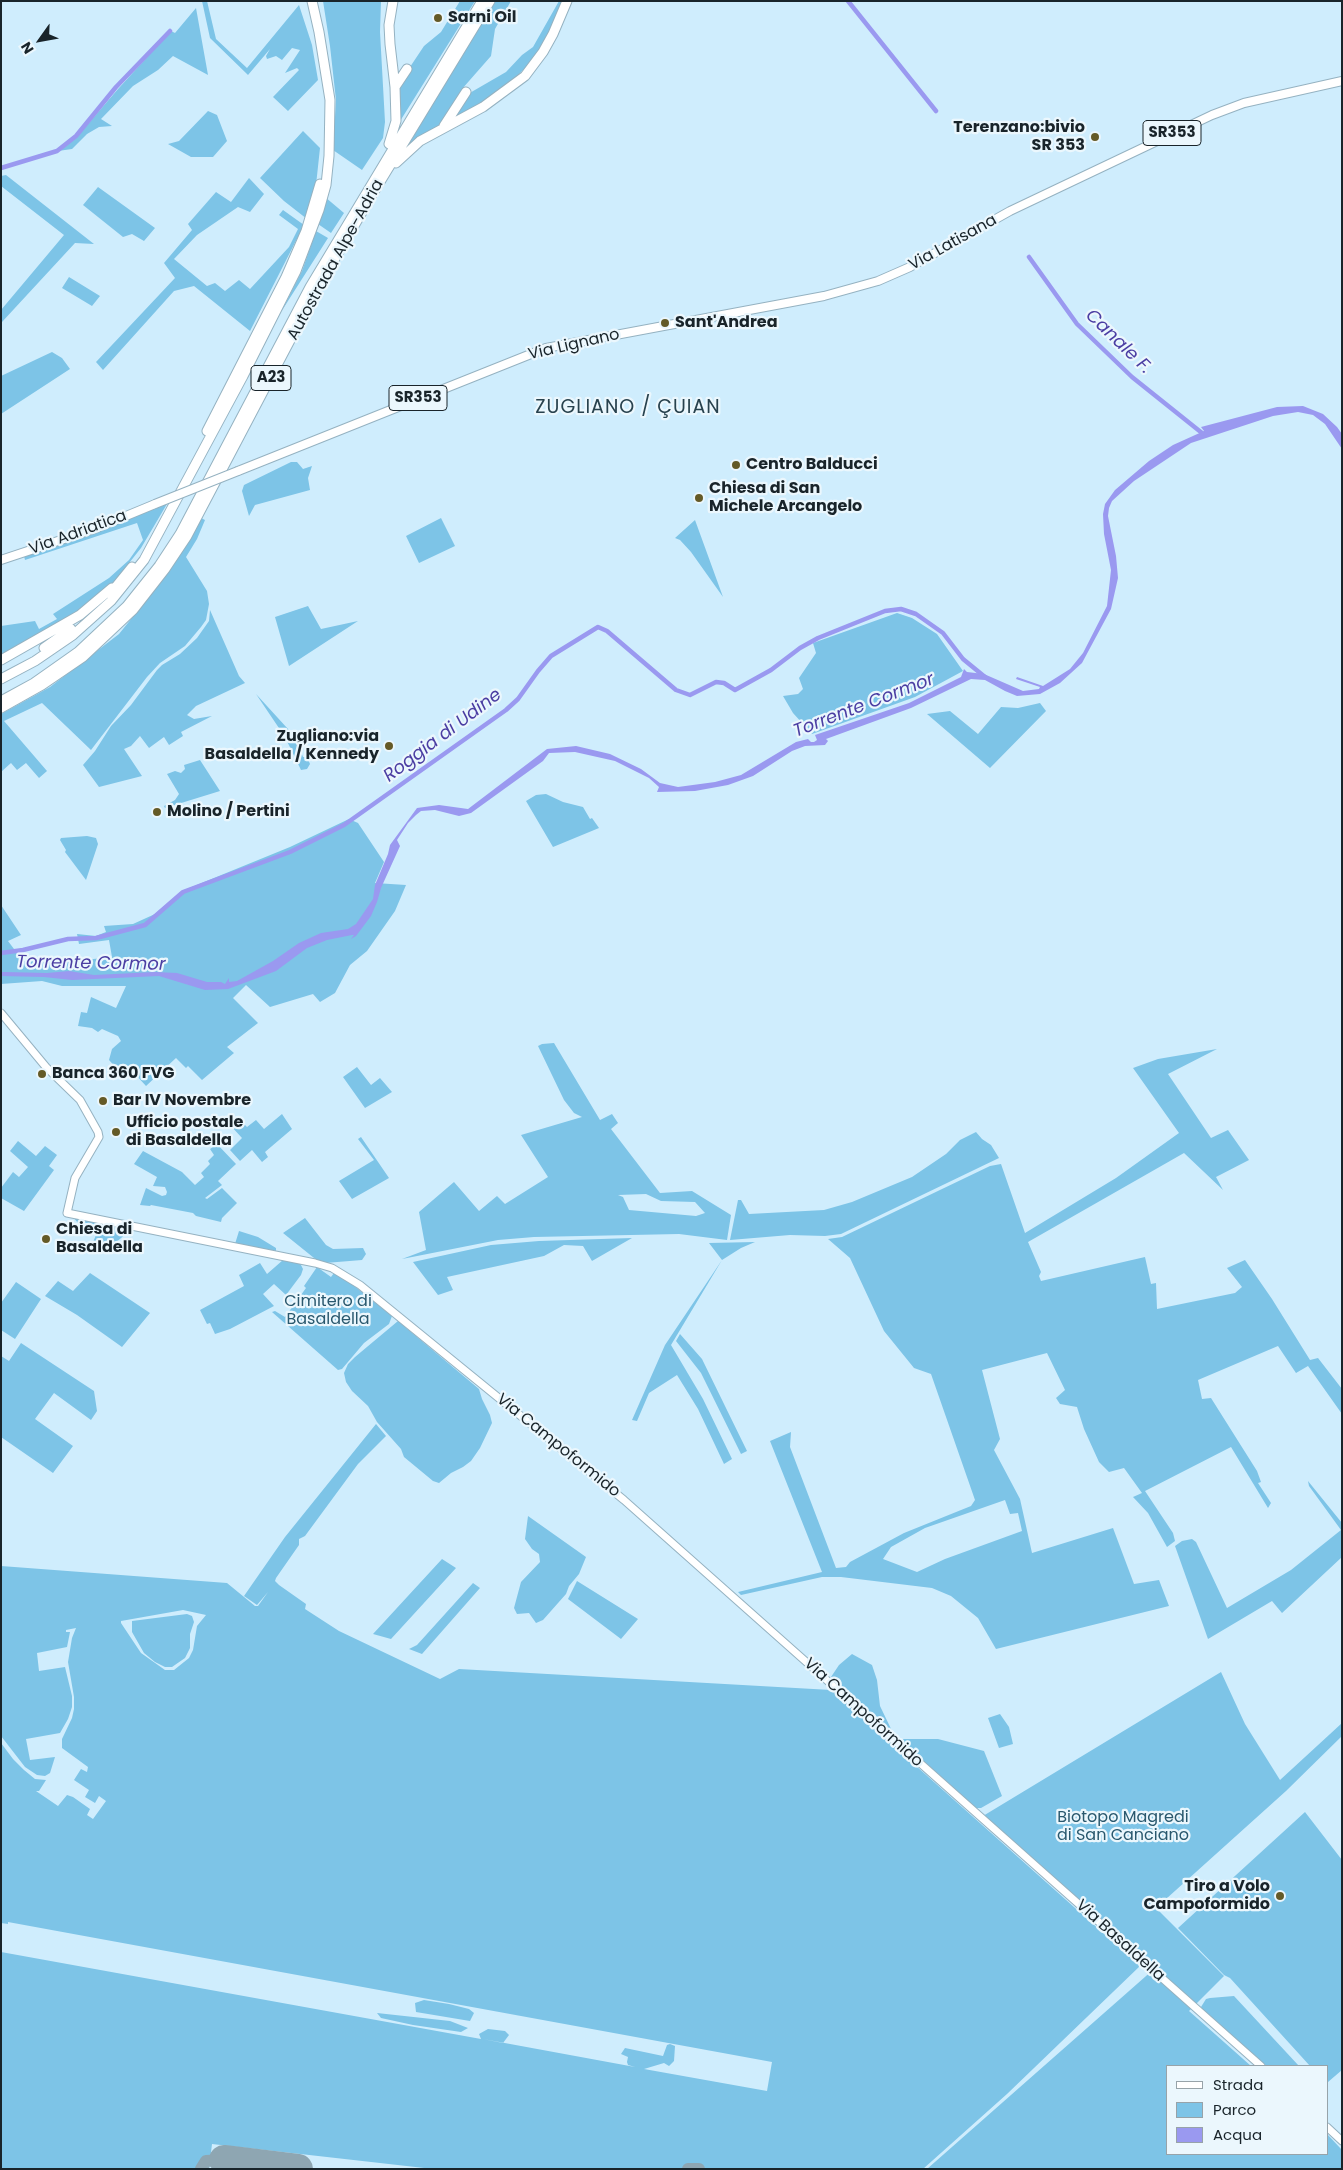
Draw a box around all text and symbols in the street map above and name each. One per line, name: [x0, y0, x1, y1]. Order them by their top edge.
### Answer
place label: Sarni Oil: [448, 8, 516, 28]
marker: Sarni Oil: [432, 12, 444, 24]
north arrow: [15, 15, 65, 65]
text: N: [16, 38, 39, 58]
place label: Terenzano:bivio SR 353: [953, 118, 1085, 156]
road number: SR353: [1143, 120, 1201, 146]
marker: Terenzano:bivio SR 353: [1089, 131, 1101, 143]
street label: Autostrada Alpe-Adria: [284, 176, 388, 344]
street label: Via Latisana: [906, 211, 1000, 275]
water label: Canale F.: [1080, 305, 1156, 379]
place label: Sant'Andrea: [675, 313, 778, 333]
marker: Sant'Andrea: [659, 317, 671, 329]
street label: Via Lignano: [527, 325, 621, 365]
road number: A23: [251, 366, 291, 390]
road number: SR353: [389, 386, 447, 410]
district label: ZUGLIANO / ÇUIAN: [533, 397, 723, 419]
place label: Centro Balducci: [746, 455, 878, 475]
marker: Centro Balducci: [730, 459, 742, 471]
place label: Chiesa di San Michele Arcangelo: [709, 479, 862, 517]
marker: Chiesa di San Michele Arcangelo: [693, 492, 705, 504]
street label: Via Adriatica: [27, 506, 129, 560]
water label: Torrente Cormor: [790, 669, 938, 743]
water label: Roggia di Udine: [380, 685, 506, 787]
place label: Zugliano:via Basaldella / Kennedy: [205, 727, 379, 765]
marker: Zugliano:via Basaldella / Kennedy: [383, 740, 395, 752]
place label: Molino / Pertini: [167, 802, 290, 822]
marker: Molino / Pertini: [151, 806, 163, 818]
water label: Torrente Cormor: [16, 952, 166, 976]
place label: Banca 360 FVG: [52, 1064, 174, 1084]
marker: Banca 360 FVG: [36, 1068, 48, 1080]
place label: Bar IV Novembre: [113, 1091, 251, 1111]
marker: Bar IV Novembre: [97, 1095, 109, 1107]
place label: Ufficio postale di Basaldella: [126, 1113, 243, 1151]
marker: Ufficio postale di Basaldella: [110, 1126, 122, 1138]
place label: Chiesa di Basaldella: [56, 1220, 143, 1258]
marker: Chiesa di Basaldella: [40, 1233, 52, 1245]
park label: Cimitero di Basaldella: [284, 1292, 372, 1330]
street label: Via Campoformido: [492, 1390, 624, 1502]
street label: Via Campoformido: [800, 1655, 926, 1771]
park label: Biotopo Magredi di San Canciano: [1057, 1808, 1189, 1846]
place label: Tiro a Volo Campoformido: [1143, 1877, 1270, 1915]
marker: Tiro a Volo Campoformido: [1274, 1890, 1286, 1902]
street label: Via Basaldella: [1072, 1896, 1168, 1986]
legend: [1166, 2065, 1328, 2155]
text: Strada: [1213, 2074, 1263, 2095]
text: Parco: [1213, 2099, 1256, 2120]
text: Acqua: [1213, 2124, 1262, 2145]

